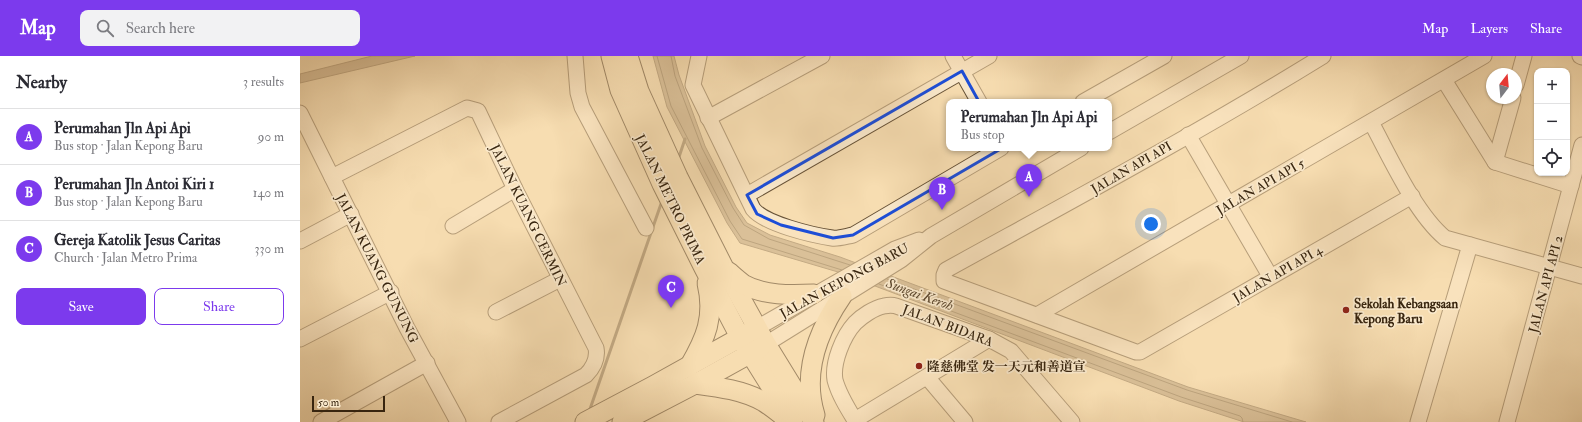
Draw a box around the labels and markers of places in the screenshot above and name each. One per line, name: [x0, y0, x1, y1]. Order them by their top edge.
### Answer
pin: A: [1016, 164, 1042, 197]
pin: B: [929, 177, 955, 210]
pin: C: [658, 275, 684, 308]
place label: Sekolah Kebangsaan Kepong Baru: [1354, 296, 1458, 328]
marker: Sekolah Kebangsaan Kepong Baru: [1341, 305, 1351, 315]
place label: 隆慈佛堂 发一天元和善道宣: [927, 359, 1086, 375]
marker: 隆慈佛堂 发一天元和善道宣: [914, 361, 924, 371]

